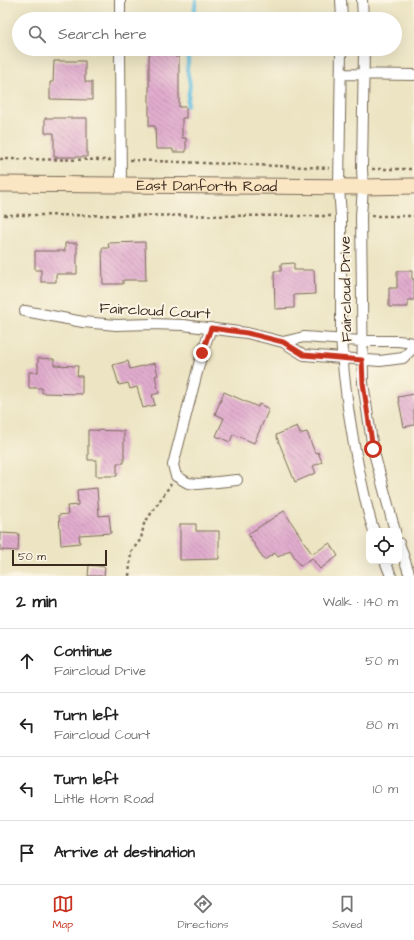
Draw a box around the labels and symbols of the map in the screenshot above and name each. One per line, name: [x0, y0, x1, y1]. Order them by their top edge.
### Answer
street label: East Danforth Road: [137, 175, 278, 197]
street label: Faircloud Drive: [335, 236, 357, 342]
street label: Faircloud Court: [99, 298, 211, 324]
route end: [193, 344, 211, 362]
route start: [364, 440, 382, 458]
scale bar: [12, 548, 107, 567]

